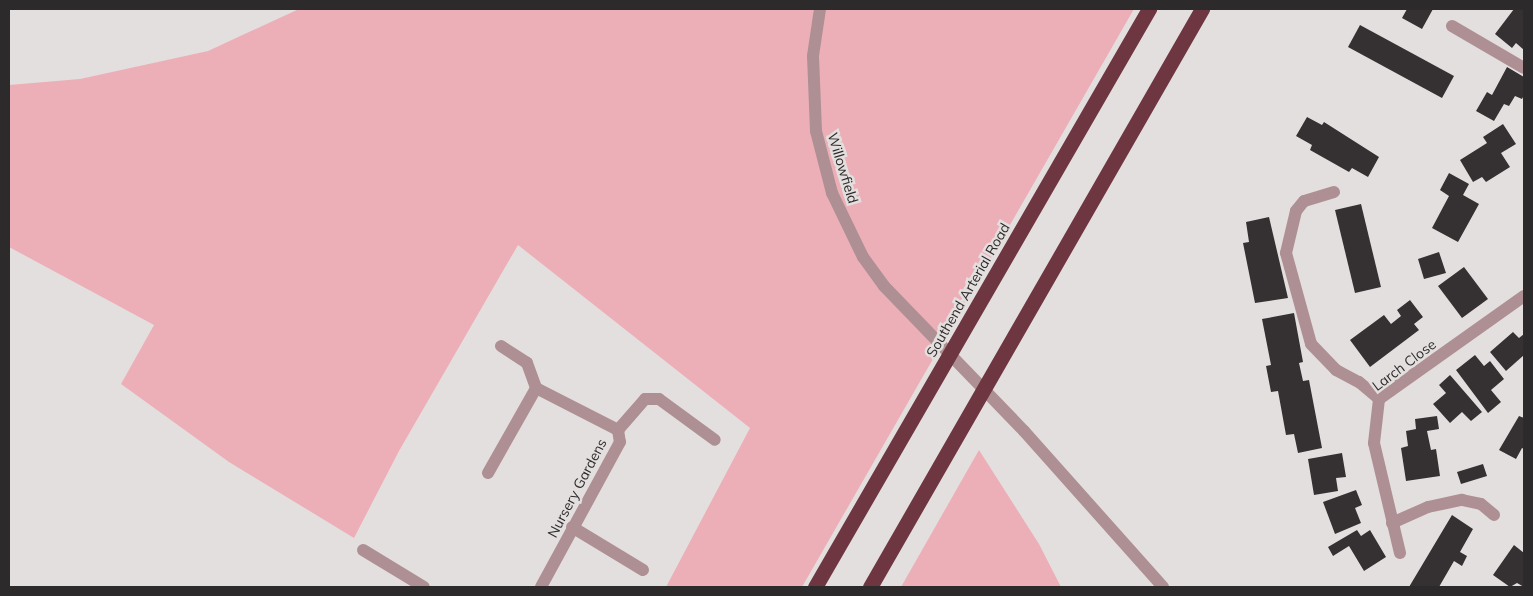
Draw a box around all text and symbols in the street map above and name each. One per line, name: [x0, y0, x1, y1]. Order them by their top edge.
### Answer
street label: Willowfield: [824, 131, 862, 205]
street label: Southend Arterial Road: [923, 220, 1013, 360]
street label: Larch Close: [1369, 336, 1439, 394]
street label: Nursery Gardens: [544, 436, 610, 540]

